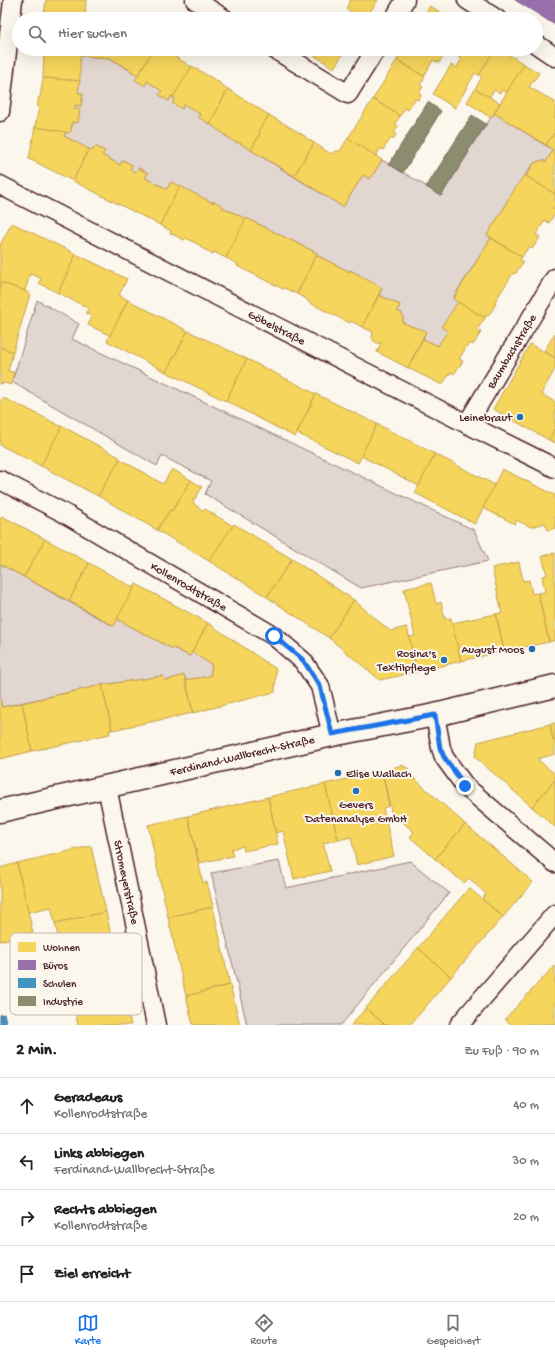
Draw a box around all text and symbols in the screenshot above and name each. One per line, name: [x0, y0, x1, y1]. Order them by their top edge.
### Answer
search box: [12, 12, 543, 56]
icon: search: [26, 23, 48, 45]
text: Hier suchen: [58, 25, 127, 43]
street label: Göbelstraße: [245, 308, 308, 350]
street label: Baumbachstraße: [485, 312, 541, 393]
place label: Leinebraut: [459, 412, 513, 426]
marker: Leinebraut: [515, 412, 525, 422]
street label: Kollenrodtstraße: [147, 560, 229, 616]
route start: [265, 627, 283, 645]
place label: August Moos: [461, 644, 525, 658]
marker: August Moos: [527, 644, 537, 654]
place label: Rosina's Textilpflege: [376, 648, 437, 676]
marker: Rosina's Textilpflege: [439, 655, 449, 665]
street label: Ferdinand-Wallbrecht-Straße: [168, 733, 317, 781]
marker: Elise Wallach: [333, 768, 343, 778]
place label: Elise Wallach: [346, 768, 412, 782]
route end: [456, 777, 474, 795]
marker: Gevers Datenanalyse GmbH: [351, 786, 361, 796]
place label: Gevers Datenanalyse GmbH: [304, 799, 407, 827]
street label: Stromeyerstraße: [109, 839, 141, 927]
legend: [10, 933, 142, 1015]
text: Wohnen: [43, 943, 81, 955]
text: Büros: [42, 961, 68, 973]
text: Schulen: [43, 979, 77, 991]
text: Industrie: [43, 997, 83, 1009]
text: 2 Min.: [16, 1041, 57, 1061]
text: Zu Fuß · 90 m: [464, 1044, 539, 1059]
text: Geradeaus: [54, 1089, 122, 1107]
icon: ahead: [16, 1095, 38, 1117]
text: 40 m: [513, 1098, 539, 1113]
text: Kollenrodtstraße: [54, 1107, 147, 1122]
text: Links abbiegen: [54, 1145, 144, 1163]
icon: left: [16, 1151, 38, 1173]
text: 30 m: [513, 1154, 539, 1169]
text: Ferdinand-Wallbrecht-Straße: [54, 1163, 214, 1178]
text: Rechts abbiegen: [54, 1201, 157, 1219]
icon: right: [16, 1207, 38, 1229]
text: 20 m: [513, 1210, 539, 1225]
text: Kollenrodtstraße: [54, 1219, 147, 1234]
icon: arrive: [16, 1263, 38, 1285]
text: Ziel erreicht: [54, 1265, 130, 1283]
tab: Karte: [75, 1312, 101, 1348]
tab: Route: [250, 1312, 277, 1348]
tab: Gespeichert: [426, 1312, 480, 1348]

